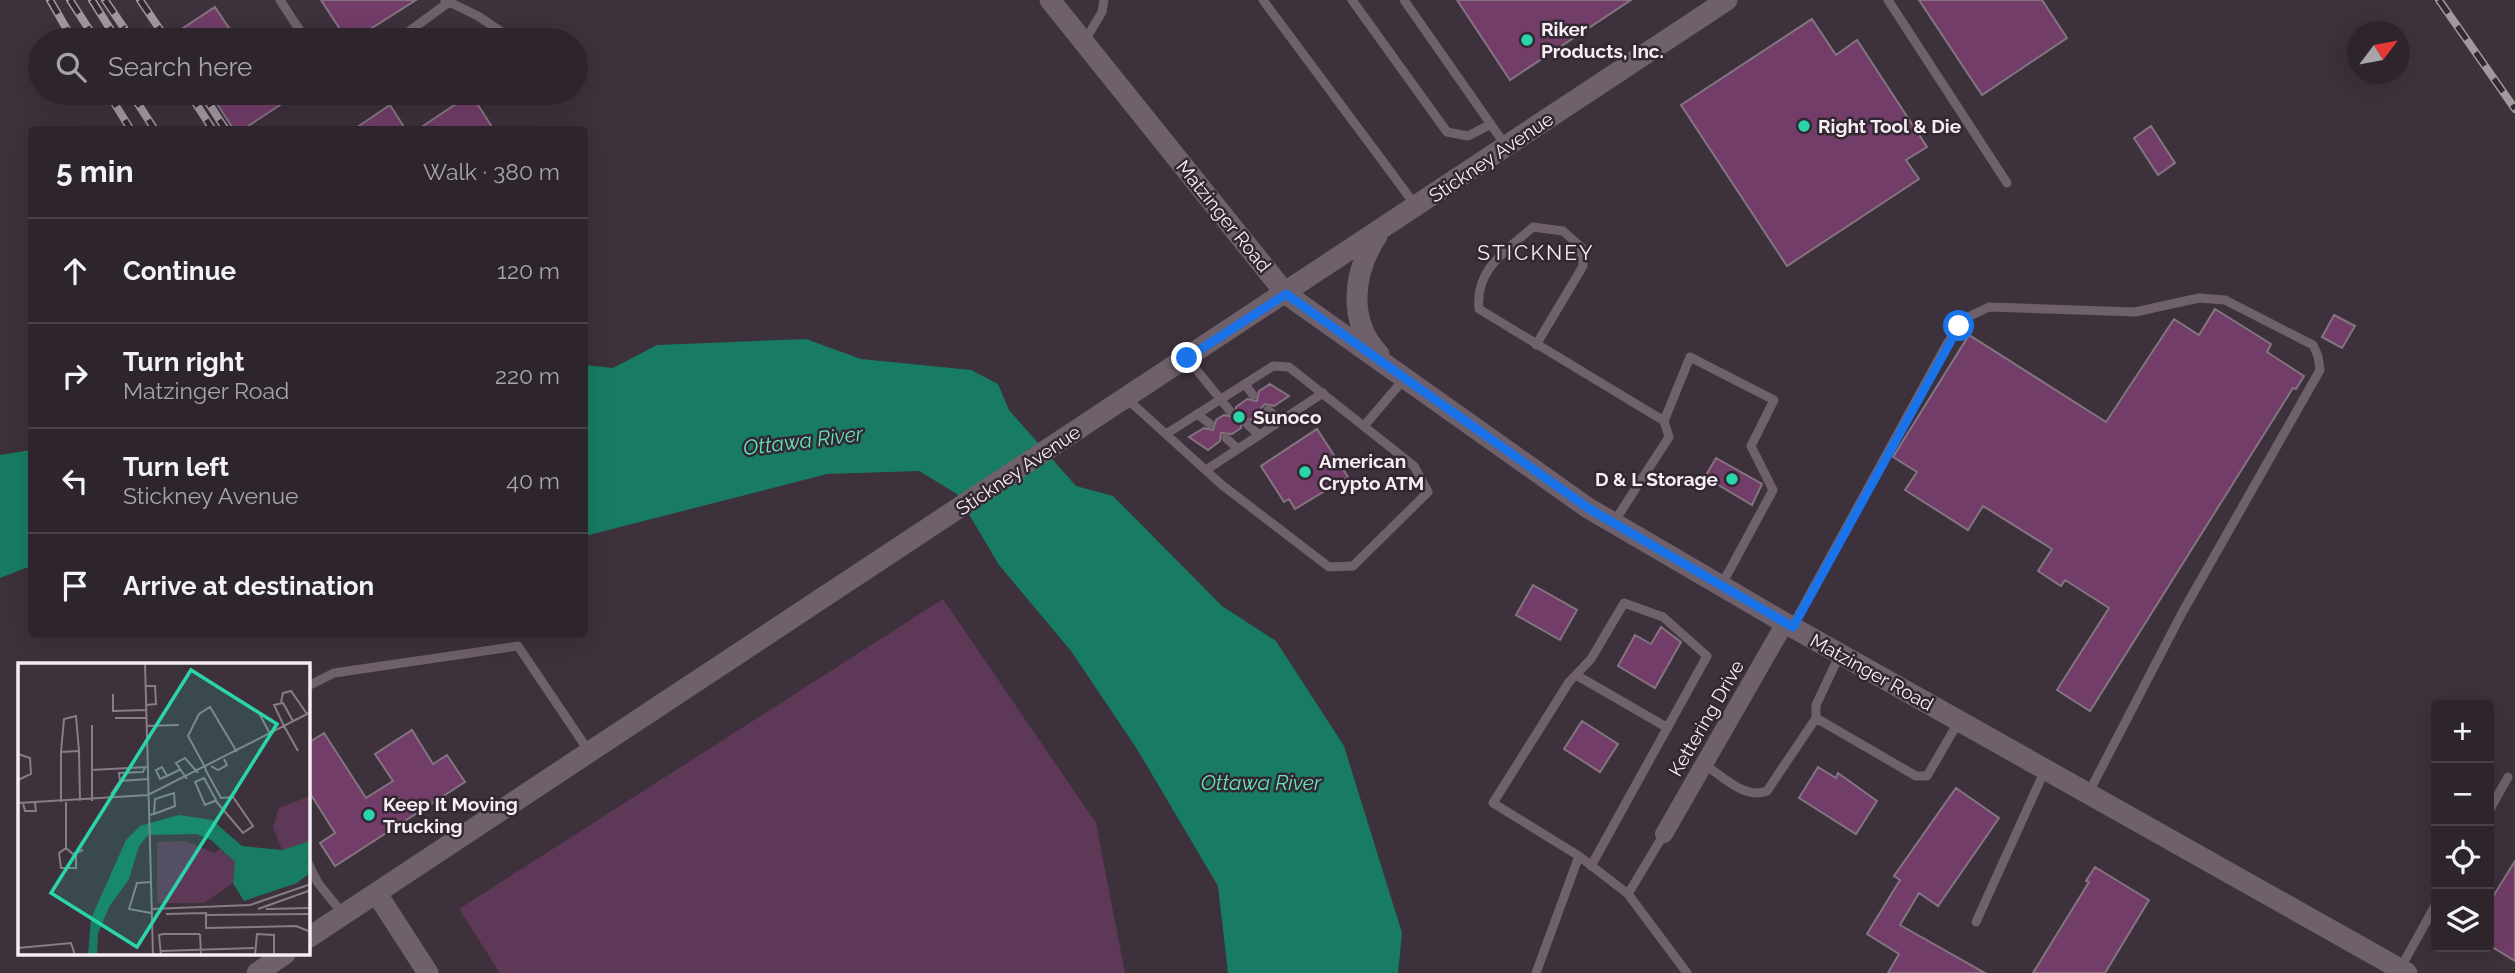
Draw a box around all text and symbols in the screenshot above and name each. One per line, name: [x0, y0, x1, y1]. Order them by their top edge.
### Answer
place label: Riker Products, Inc.: [1541, 18, 1664, 62]
north arrow: [2347, 21, 2410, 84]
search box: [28, 28, 588, 105]
marker: Riker Products, Inc.: [1519, 32, 1535, 48]
icon: search: [52, 48, 90, 86]
text: Search here: [108, 52, 252, 82]
street label: Stickney Avenue: [1425, 107, 1557, 207]
place label: Right Tool & Die: [1818, 115, 1961, 137]
marker: Right Tool & Die: [1796, 118, 1812, 134]
text: 5 min: [56, 154, 134, 189]
street label: Matzinger Road: [1172, 156, 1276, 276]
text: Walk · 380 m: [423, 158, 560, 185]
district label: STICKNEY: [1477, 240, 1595, 265]
icon: ahead: [56, 252, 94, 290]
text: Continue: [123, 256, 236, 286]
text: 120 m: [497, 257, 560, 284]
route start: [1943, 310, 1974, 341]
route end: [1171, 342, 1202, 373]
text: Turn right: [123, 347, 244, 377]
icon: right: [56, 357, 94, 395]
text: 220 m: [495, 362, 560, 389]
text: Matzinger Road: [123, 377, 289, 404]
place label: Sunoco: [1253, 406, 1321, 428]
marker: Sunoco: [1231, 409, 1247, 425]
street label: Stickney Avenue: [952, 420, 1084, 520]
water label: Ottawa River: [742, 421, 865, 460]
place label: American Crypto ATM: [1319, 450, 1424, 494]
text: Turn left: [123, 452, 229, 482]
icon: left: [56, 462, 94, 500]
marker: American Crypto ATM: [1297, 464, 1313, 480]
text: 40 m: [506, 467, 560, 494]
place label: D & L Storage: [1595, 468, 1718, 490]
marker: D & L Storage: [1724, 471, 1740, 487]
text: Stickney Avenue: [123, 482, 299, 509]
icon: arrive: [56, 567, 94, 605]
text: Arrive at destination: [123, 571, 374, 601]
street label: Matzinger Road: [1807, 629, 1937, 715]
street label: Kettering Drive: [1664, 656, 1748, 780]
inset map: [18, 663, 310, 956]
map controls: [2431, 700, 2494, 952]
button: +: [2431, 700, 2494, 763]
button: −: [2431, 763, 2494, 826]
water label: Ottawa River: [1201, 770, 1322, 795]
place label: Keep It Moving Trucking: [383, 793, 518, 837]
marker: Keep It Moving Trucking: [361, 807, 377, 823]
button: locate: [2431, 826, 2494, 889]
button: layers: [2431, 889, 2494, 952]

